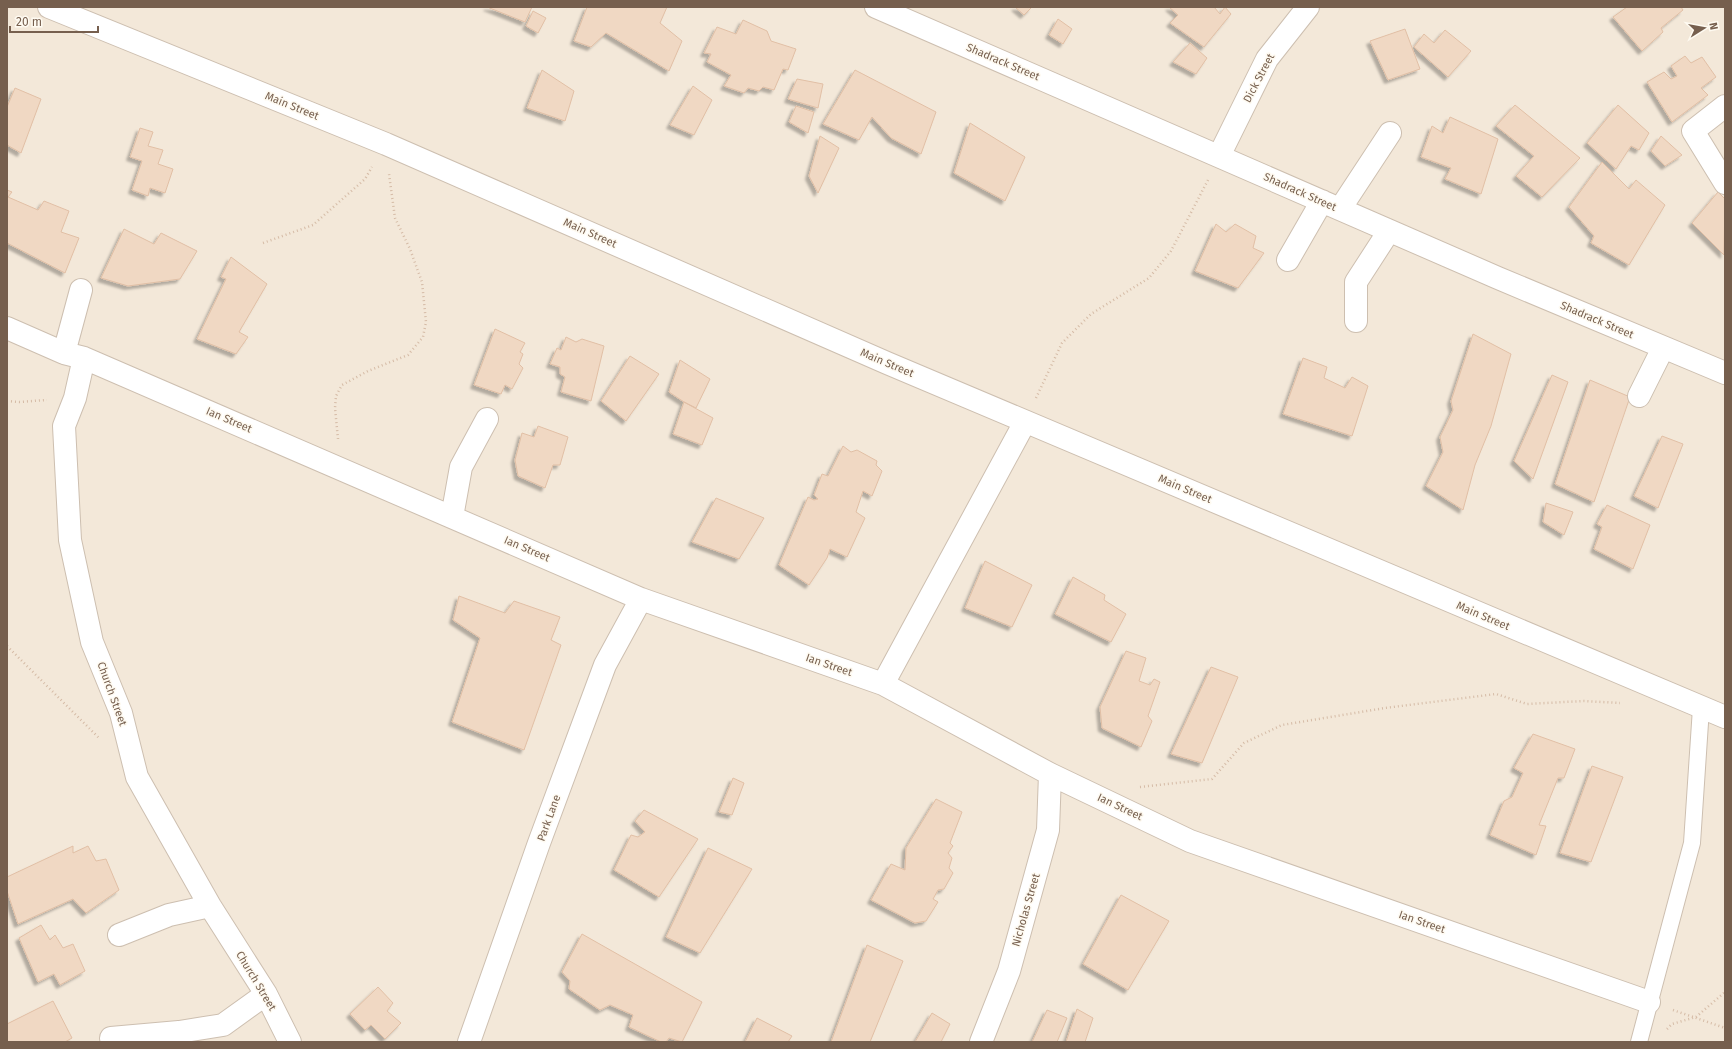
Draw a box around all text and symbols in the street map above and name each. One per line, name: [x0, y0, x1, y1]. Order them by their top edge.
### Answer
scale bar: [10, 8, 98, 34]
north arrow: [1684, 8, 1724, 48]
text: 20 m: [16, 15, 42, 29]
text: N: [1706, 21, 1720, 31]
street label: Shadrack Street: [964, 41, 1042, 83]
street label: Dick Street: [1241, 51, 1277, 105]
street label: Main Street: [263, 89, 321, 123]
street label: Shadrack Street: [1261, 170, 1339, 214]
street label: Main Street: [561, 215, 619, 251]
street label: Shadrack Street: [1558, 299, 1636, 341]
street label: Main Street: [858, 346, 916, 380]
street label: Ian Street: [204, 405, 254, 435]
street label: Main Street: [1156, 472, 1214, 506]
street label: Ian Street: [502, 534, 552, 564]
street label: Main Street: [1454, 599, 1512, 633]
street label: Ian Street: [804, 651, 854, 679]
street label: Church Street: [94, 660, 130, 728]
street label: Ian Street: [1095, 791, 1145, 823]
street label: Park Lane: [535, 793, 563, 843]
street label: Nicholas Street: [1009, 872, 1043, 948]
street label: Ian Street: [1397, 908, 1447, 936]
street label: Church Street: [233, 949, 279, 1013]

